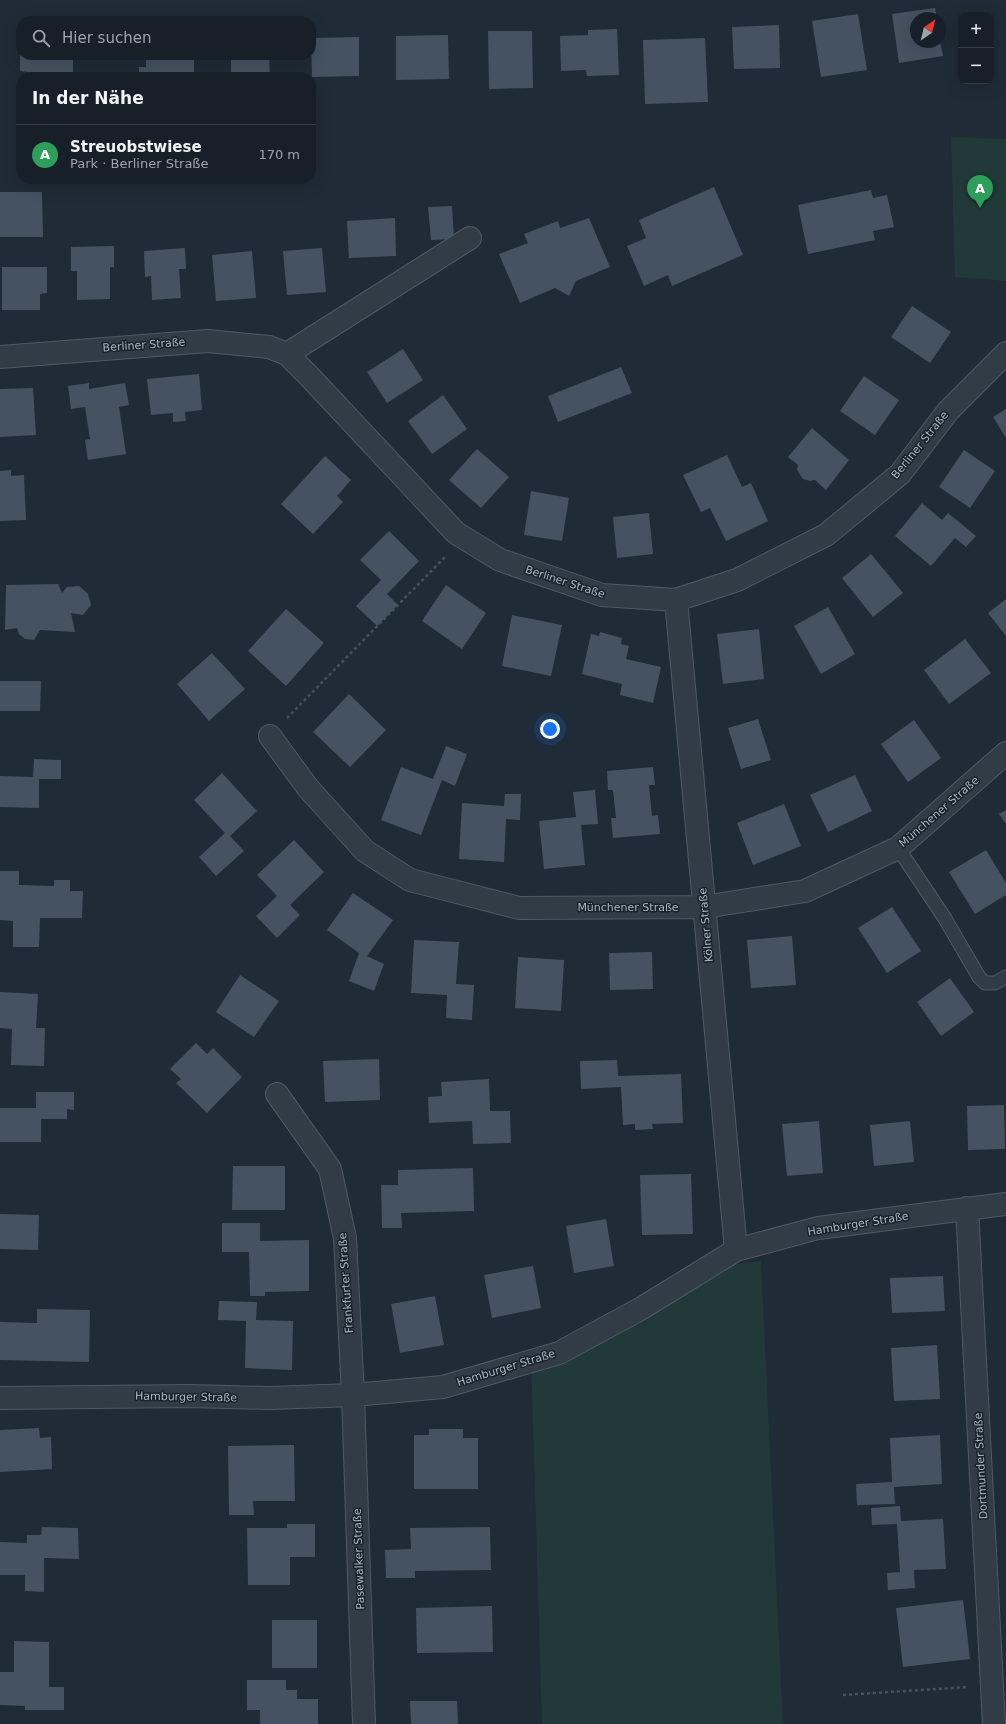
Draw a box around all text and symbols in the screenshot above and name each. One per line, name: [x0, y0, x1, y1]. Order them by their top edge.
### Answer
north arrow: [910, 12, 946, 48]
map controls: [958, 12, 994, 84]
button: +: [958, 12, 994, 48]
search box: [16, 16, 316, 60]
icon: search: [30, 27, 52, 49]
text: Hier suchen: [62, 29, 151, 47]
button: −: [958, 48, 994, 84]
text: In der Nähe: [32, 88, 144, 108]
text: Streuobstwiese: [70, 138, 202, 156]
text: A: [40, 147, 50, 162]
text: 170 m: [258, 147, 300, 162]
text: Park · Berliner Straße: [70, 156, 209, 171]
pin: A: [967, 175, 993, 208]
street label: Berliner Straße: [102, 336, 186, 354]
street label: Berliner Straße: [889, 408, 951, 481]
street label: Berliner Straße: [524, 563, 607, 601]
your location: [540, 719, 560, 739]
street label: Münchener Straße: [897, 774, 982, 850]
street label: Kölner Straße: [696, 887, 716, 963]
street label: Münchener Straße: [577, 901, 679, 914]
street label: Hamburger Straße: [807, 1210, 910, 1238]
street label: Frankfurter Straße: [336, 1232, 356, 1334]
street label: Hamburger Straße: [455, 1347, 557, 1389]
street label: Hamburger Straße: [135, 1390, 237, 1404]
street label: Dortmunder Straße: [972, 1412, 990, 1520]
street label: Pasewalker Straße: [351, 1508, 367, 1610]

